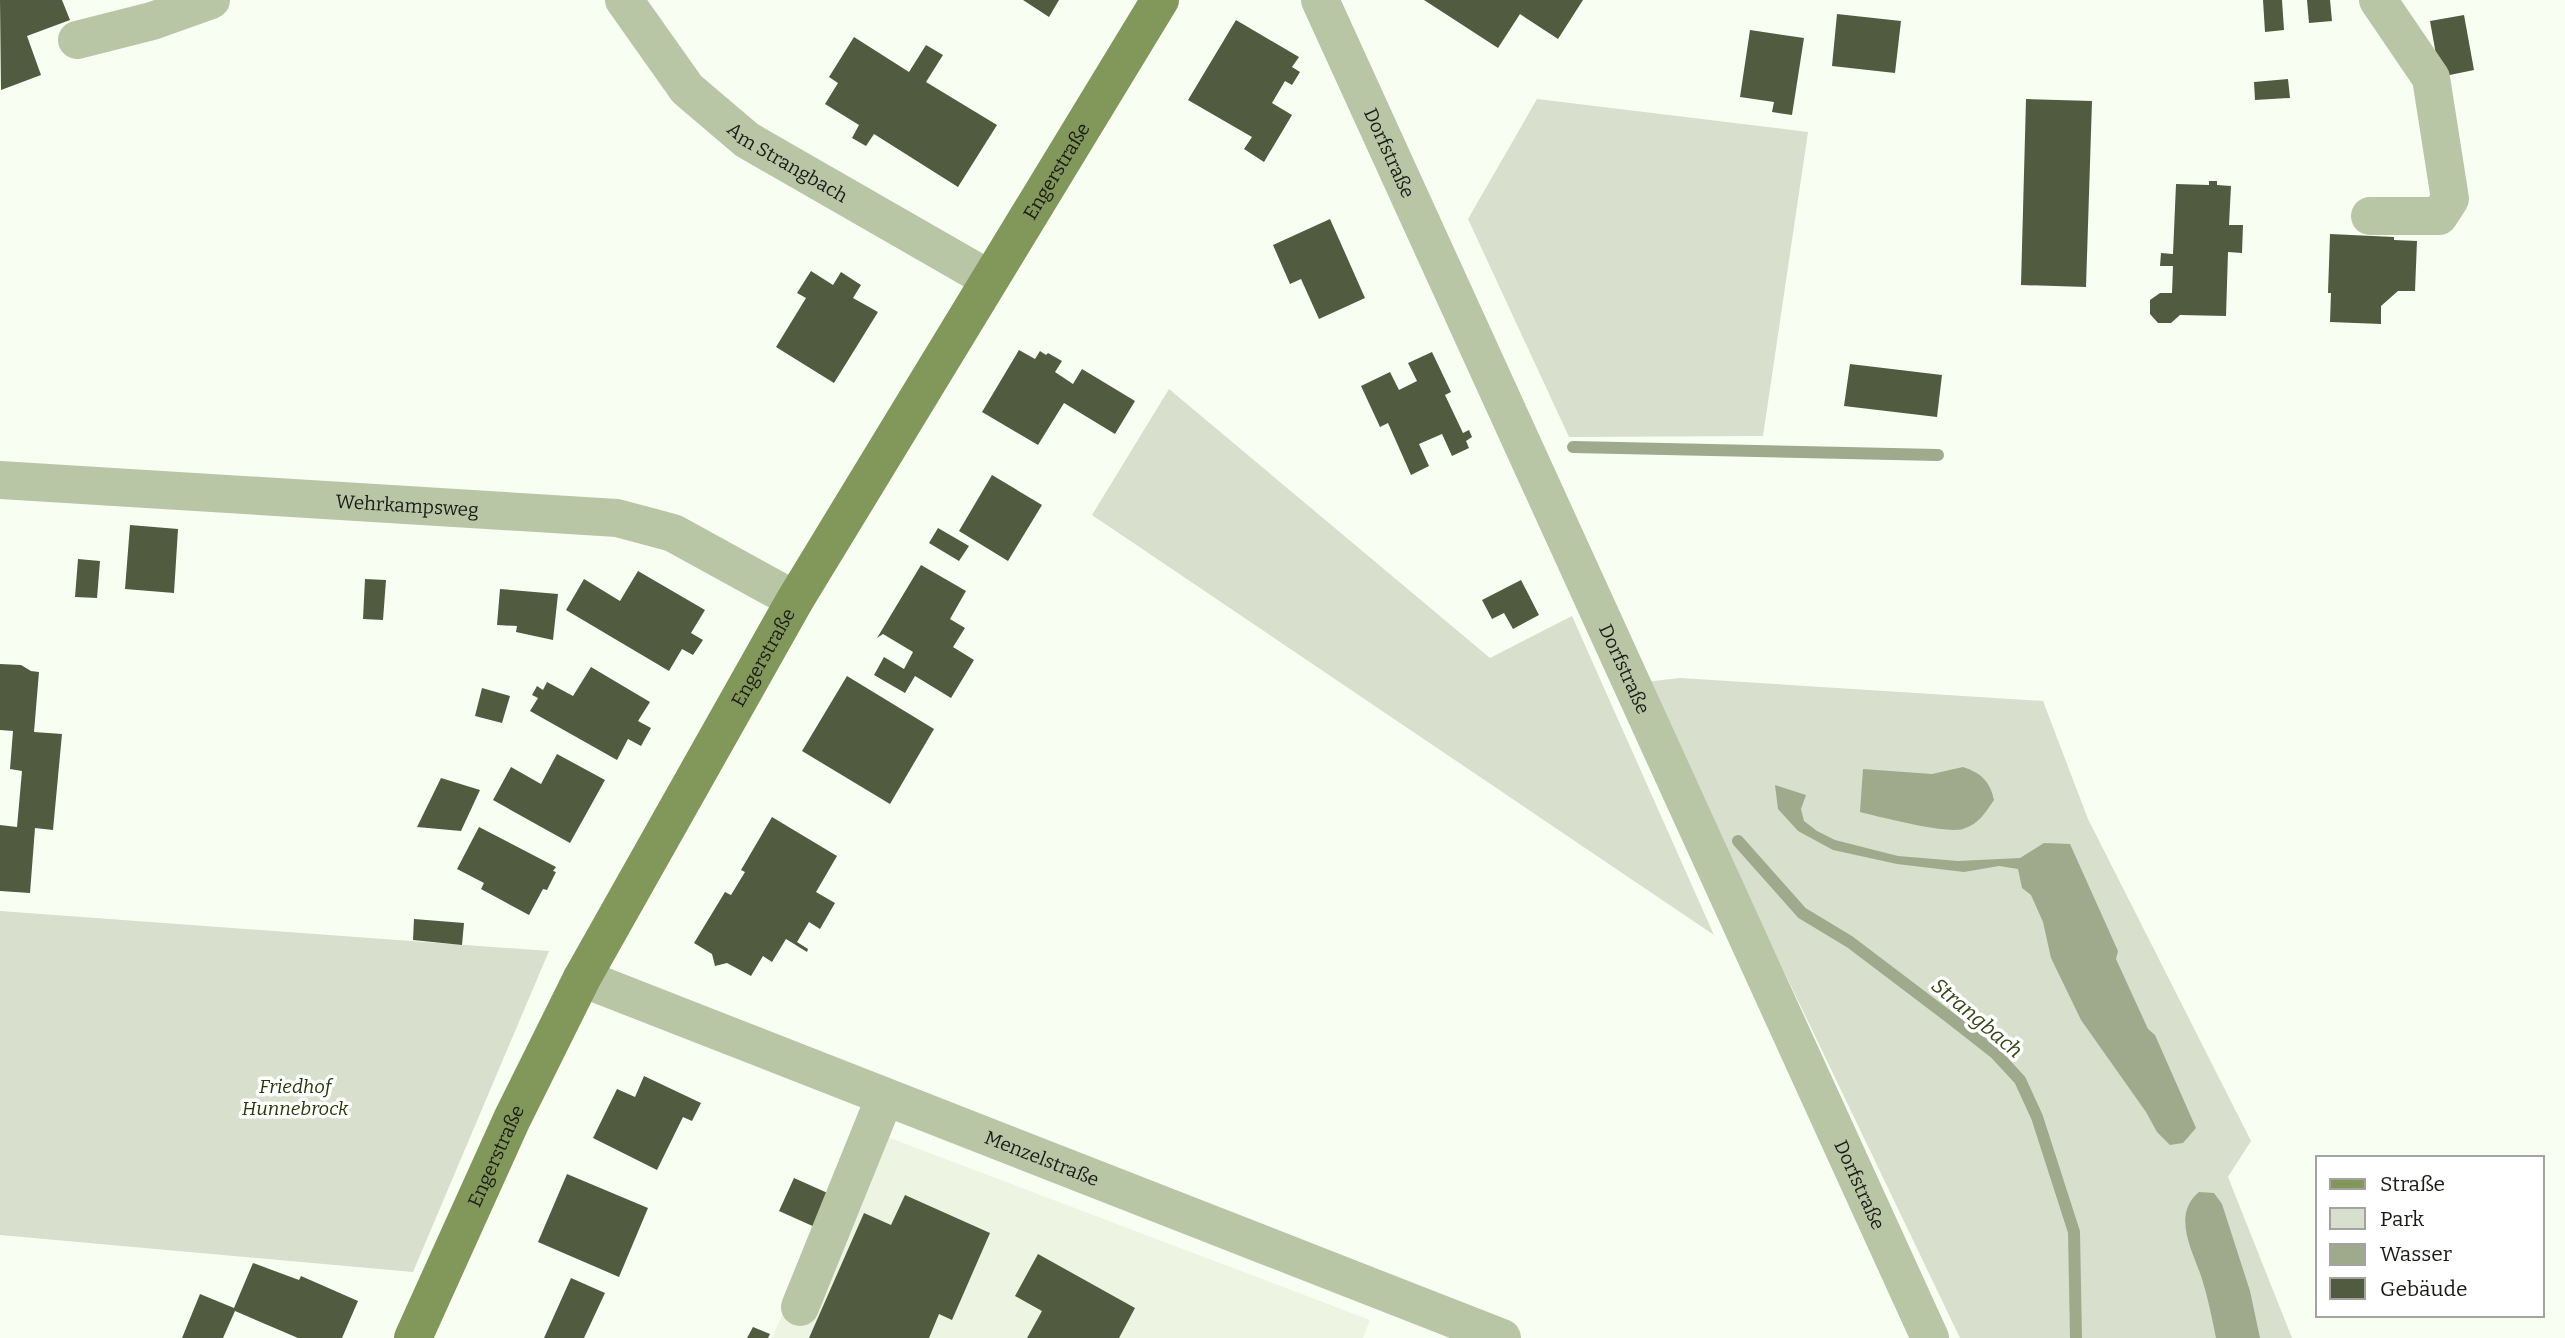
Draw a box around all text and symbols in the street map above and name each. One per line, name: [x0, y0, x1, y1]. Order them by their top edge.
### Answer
street label: Dorfstraße: [1359, 104, 1420, 201]
street label: Am Strangbach: [723, 117, 852, 207]
street label: Engerstraße: [1018, 118, 1094, 224]
street label: Wehrkampsweg: [335, 489, 480, 521]
street label: Engerstraße: [726, 604, 800, 710]
street label: Dorfstraße: [1595, 620, 1655, 717]
water label: Strangbach: [1926, 972, 2028, 1064]
park label: Friedhof Hunnebrock: [242, 1075, 349, 1120]
street label: Engerstraße: [462, 1101, 529, 1210]
street label: Menzelstraße: [982, 1125, 1103, 1191]
street label: Dorfstraße: [1830, 1136, 1890, 1233]
legend: [2316, 1156, 2544, 1317]
text: Straße: [2380, 1171, 2445, 1197]
text: Park: [2380, 1206, 2424, 1232]
text: Wasser: [2380, 1241, 2452, 1267]
text: Gebäude: [2380, 1276, 2468, 1302]

